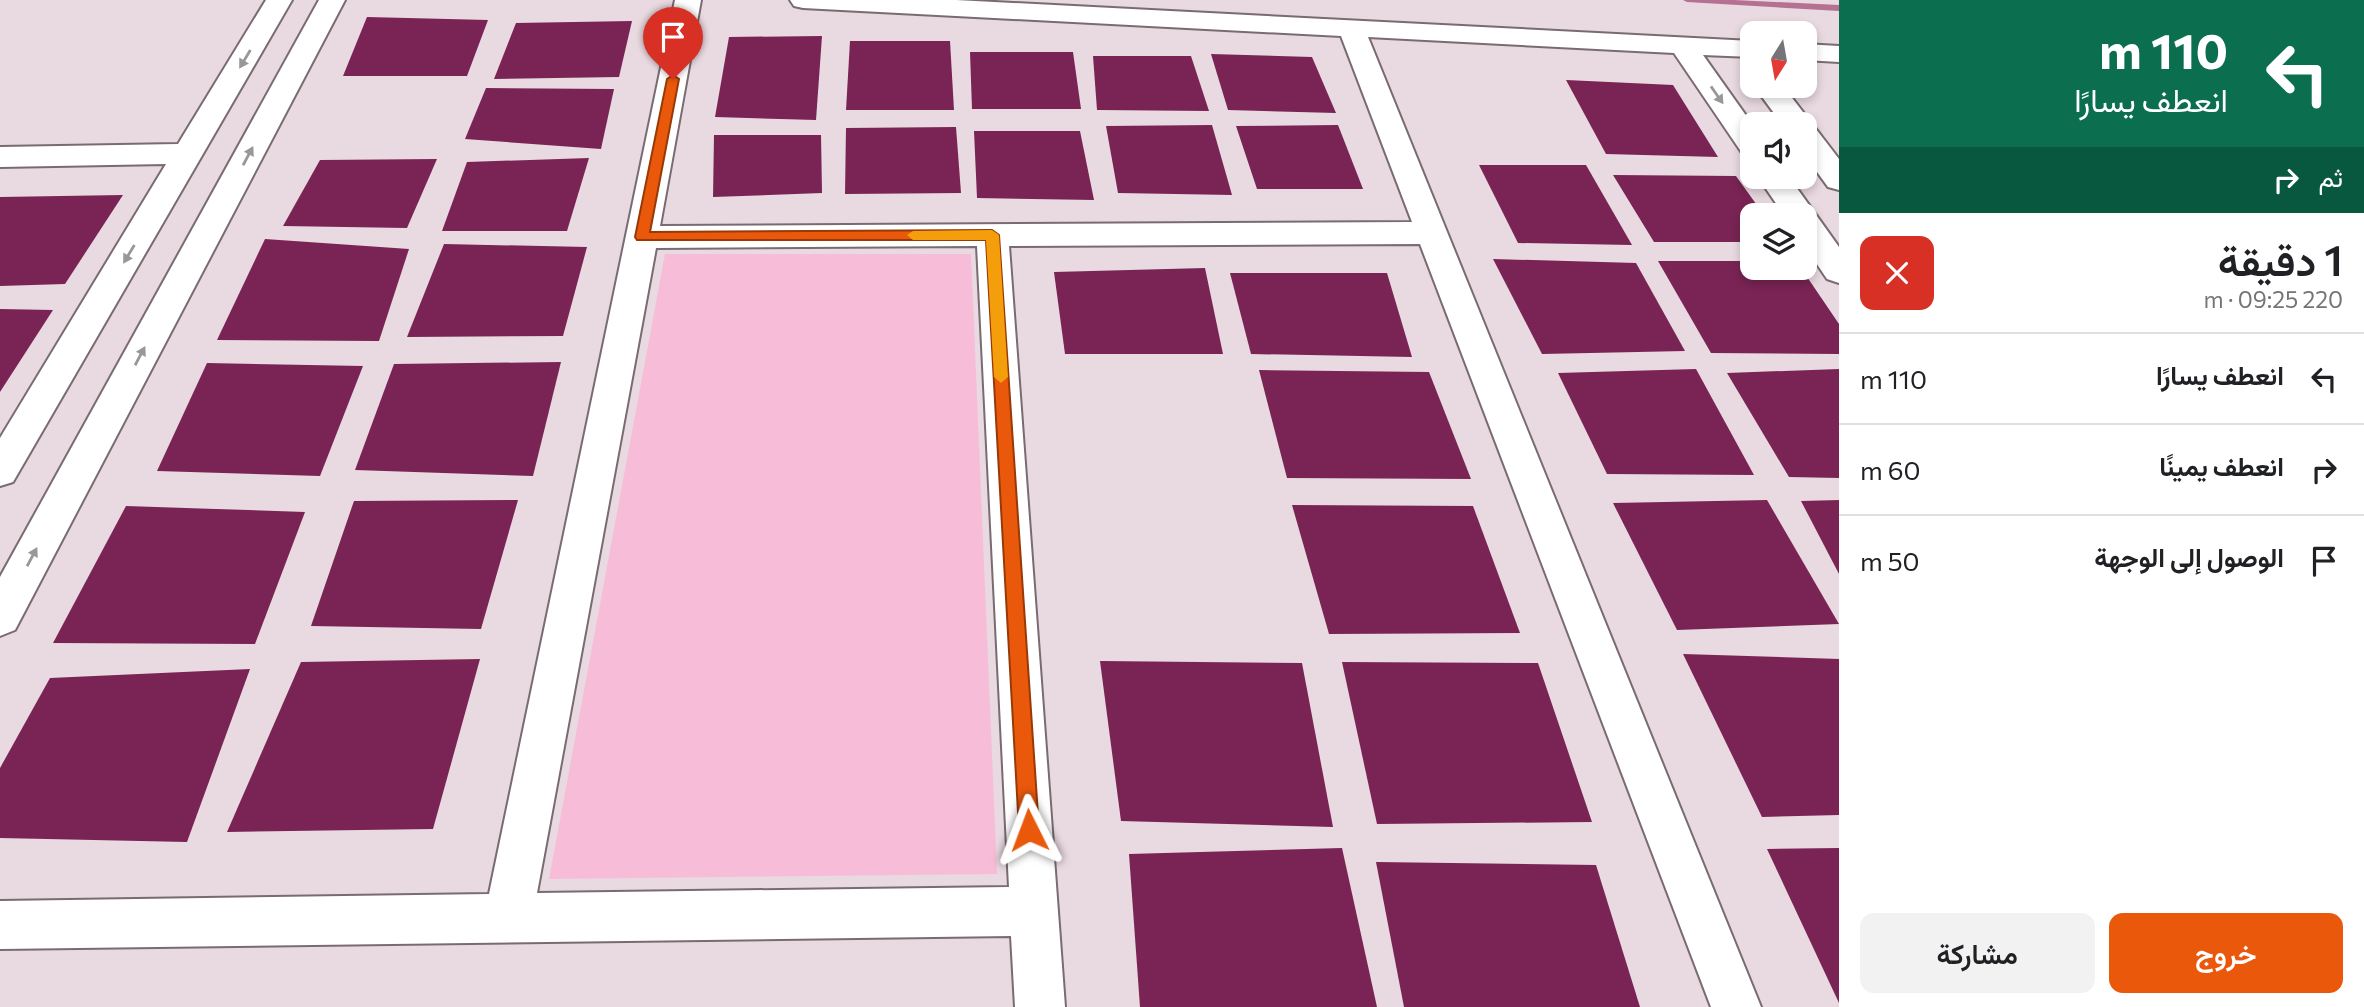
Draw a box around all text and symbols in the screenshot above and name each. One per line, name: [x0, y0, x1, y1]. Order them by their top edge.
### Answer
pin: [643, 7, 703, 79]
icon: arrive: [654, 18, 692, 56]
text: 110 m: [2099, 19, 2228, 79]
north arrow: [1740, 21, 1816, 98]
map controls: [1740, 21, 1817, 280]
icon: left: [2252, 28, 2343, 119]
one-way arrow: [238, 49, 251, 68]
text: انعطف يسارًا: [2074, 79, 2228, 119]
one-way arrow: [1710, 86, 1723, 105]
button: sound: [1740, 112, 1817, 189]
one-way arrow: [242, 146, 254, 166]
icon: right: [2267, 161, 2305, 199]
text: ثم: [2319, 161, 2343, 192]
button: layers: [1740, 203, 1817, 280]
text: 1 دقيقة: [2218, 233, 2343, 285]
button: close: [1860, 236, 1934, 310]
one-way arrow: [123, 245, 135, 264]
text: 220 m · 09:25: [2203, 285, 2343, 313]
one-way arrow: [134, 346, 146, 366]
text: انعطف يسارًا: [2156, 359, 2284, 390]
icon: left: [2305, 360, 2343, 398]
text: 110 m: [1860, 363, 1927, 394]
text: انعطف يمينًا: [2159, 450, 2284, 481]
icon: right: [2305, 451, 2343, 489]
text: 60 m: [1860, 454, 1920, 485]
text: الوصول إلى الوجهة: [2094, 541, 2284, 572]
icon: arrive: [2305, 542, 2343, 580]
text: 50 m: [1860, 545, 1920, 576]
one-way arrow: [26, 546, 38, 566]
position arrow: [992, 793, 1066, 867]
button: مشاركة: [1860, 913, 2095, 993]
button: خروج: [2109, 913, 2343, 993]

